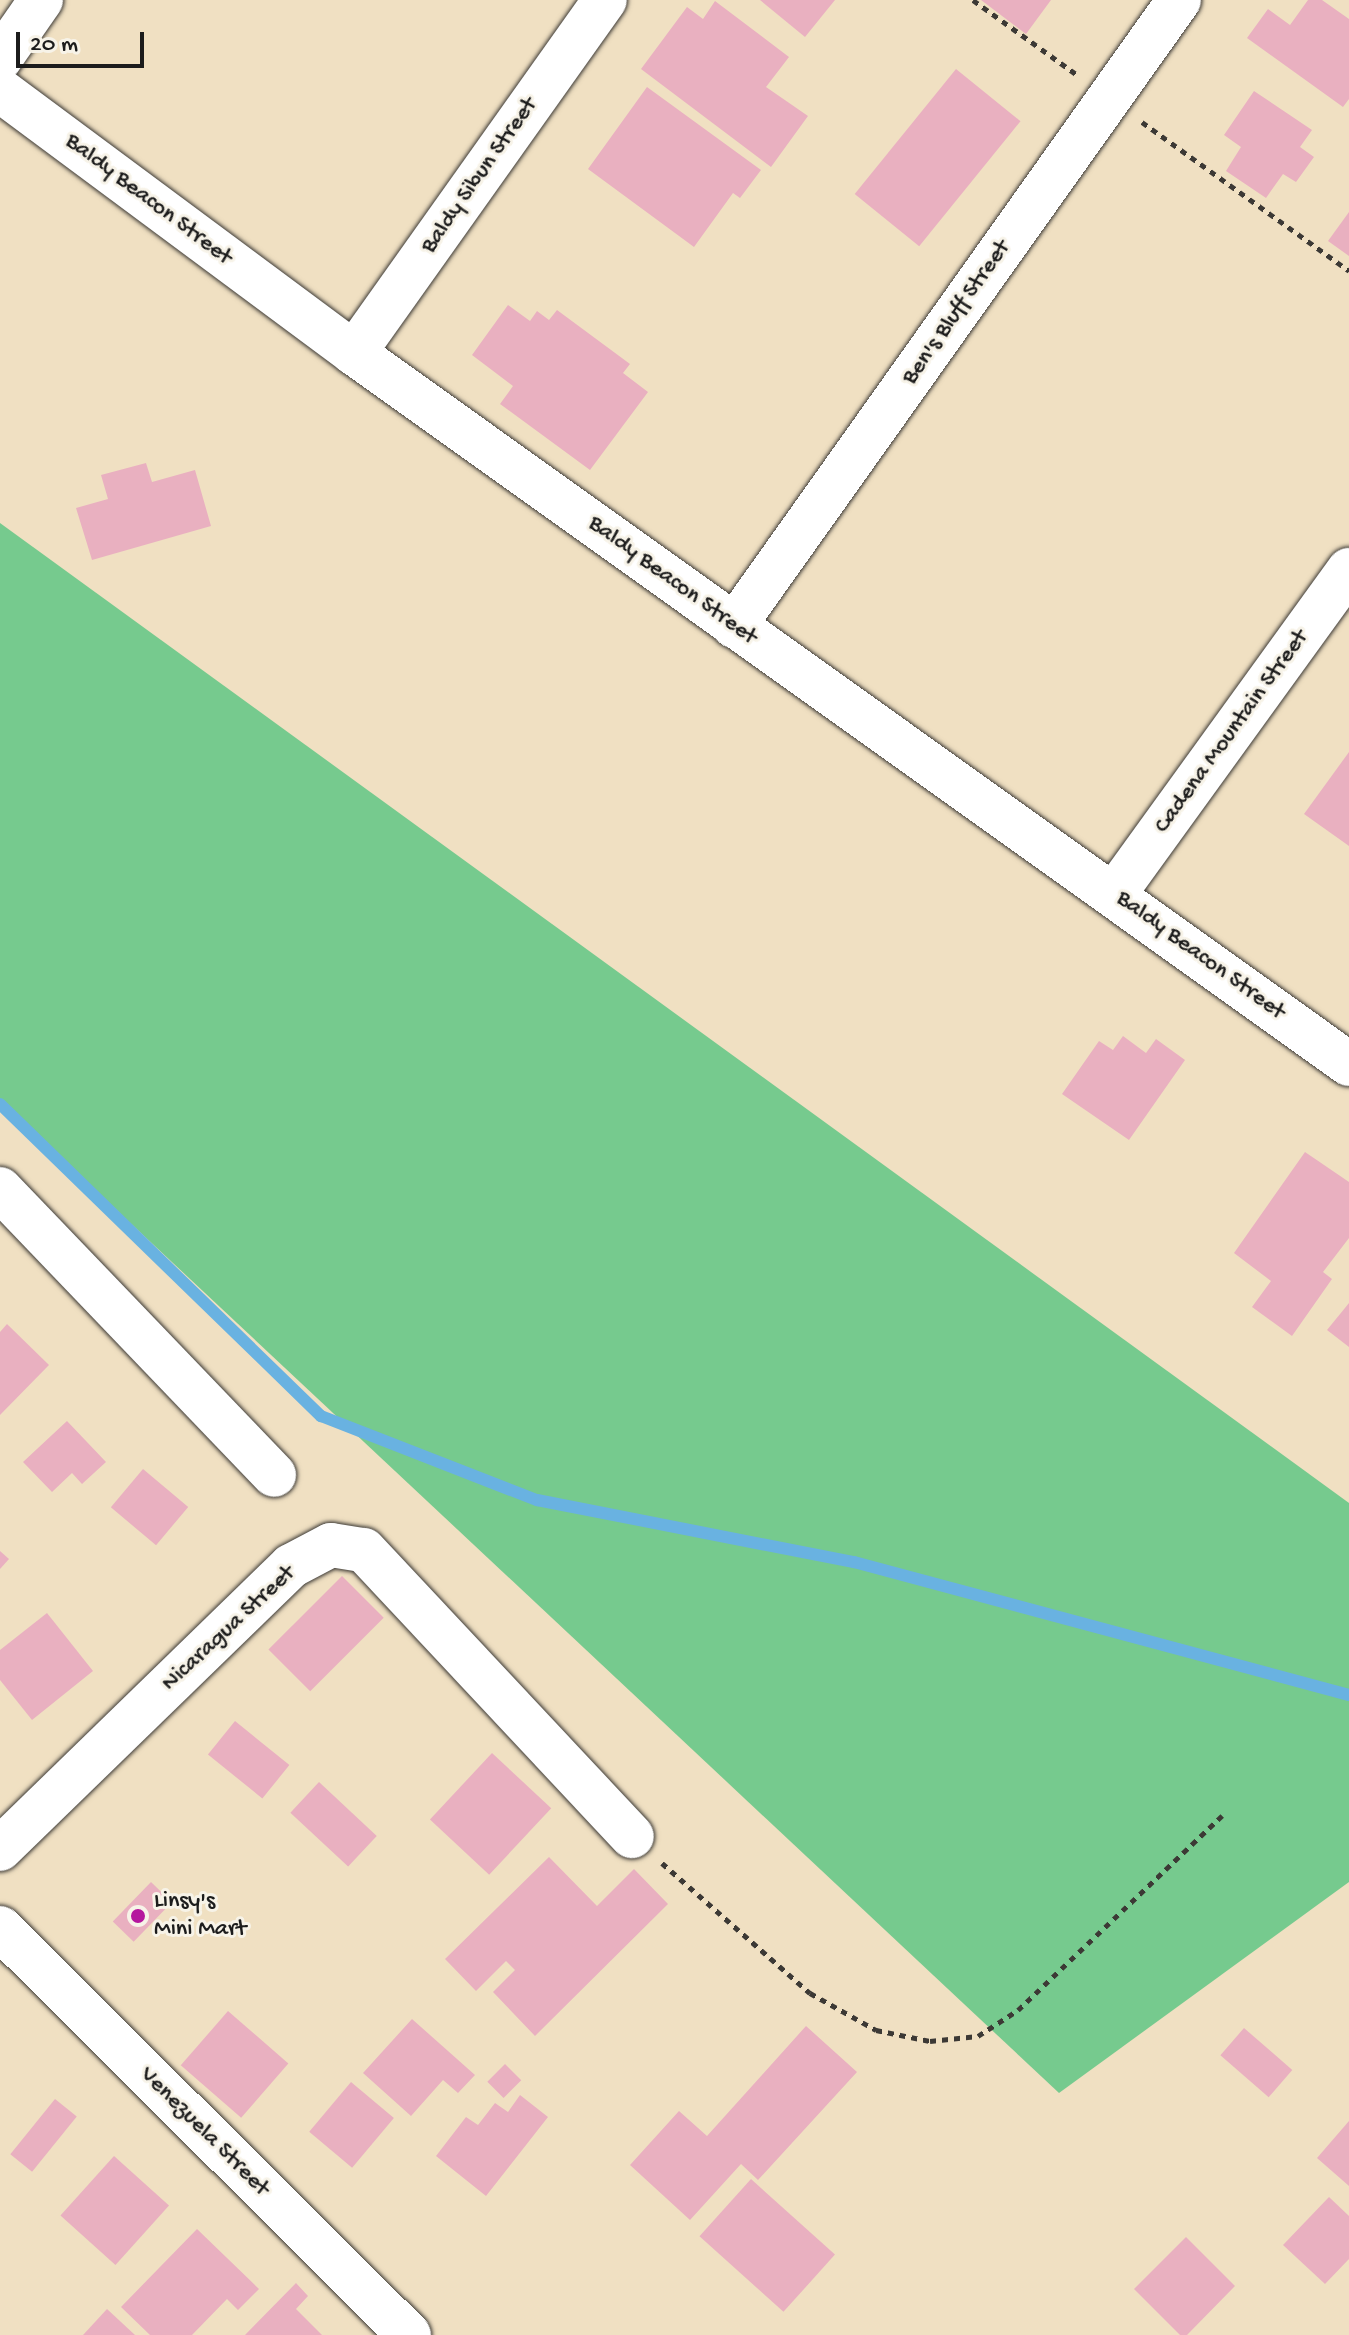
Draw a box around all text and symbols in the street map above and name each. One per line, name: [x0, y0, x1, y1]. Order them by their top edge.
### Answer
scale bar: [20, 16, 148, 66]
text: 20 m: [30, 31, 78, 60]
street label: Baldy Sibun Street: [415, 92, 545, 260]
street label: Baldy Beacon Street: [59, 128, 237, 272]
street label: Ben's Bluff Street: [896, 235, 1018, 391]
street label: Baldy Beacon Street: [582, 510, 762, 652]
street label: Cadena Mountain Street: [1149, 625, 1315, 839]
street label: Baldy Beacon Street: [1110, 885, 1290, 1027]
street label: Nicaragua Street: [156, 1560, 302, 1698]
place label: Linsy's Mini Mart: [154, 1888, 246, 1944]
marker: Linsy's Mini Mart: [129, 1907, 147, 1925]
street label: Venezuela Street: [133, 2061, 275, 2203]

